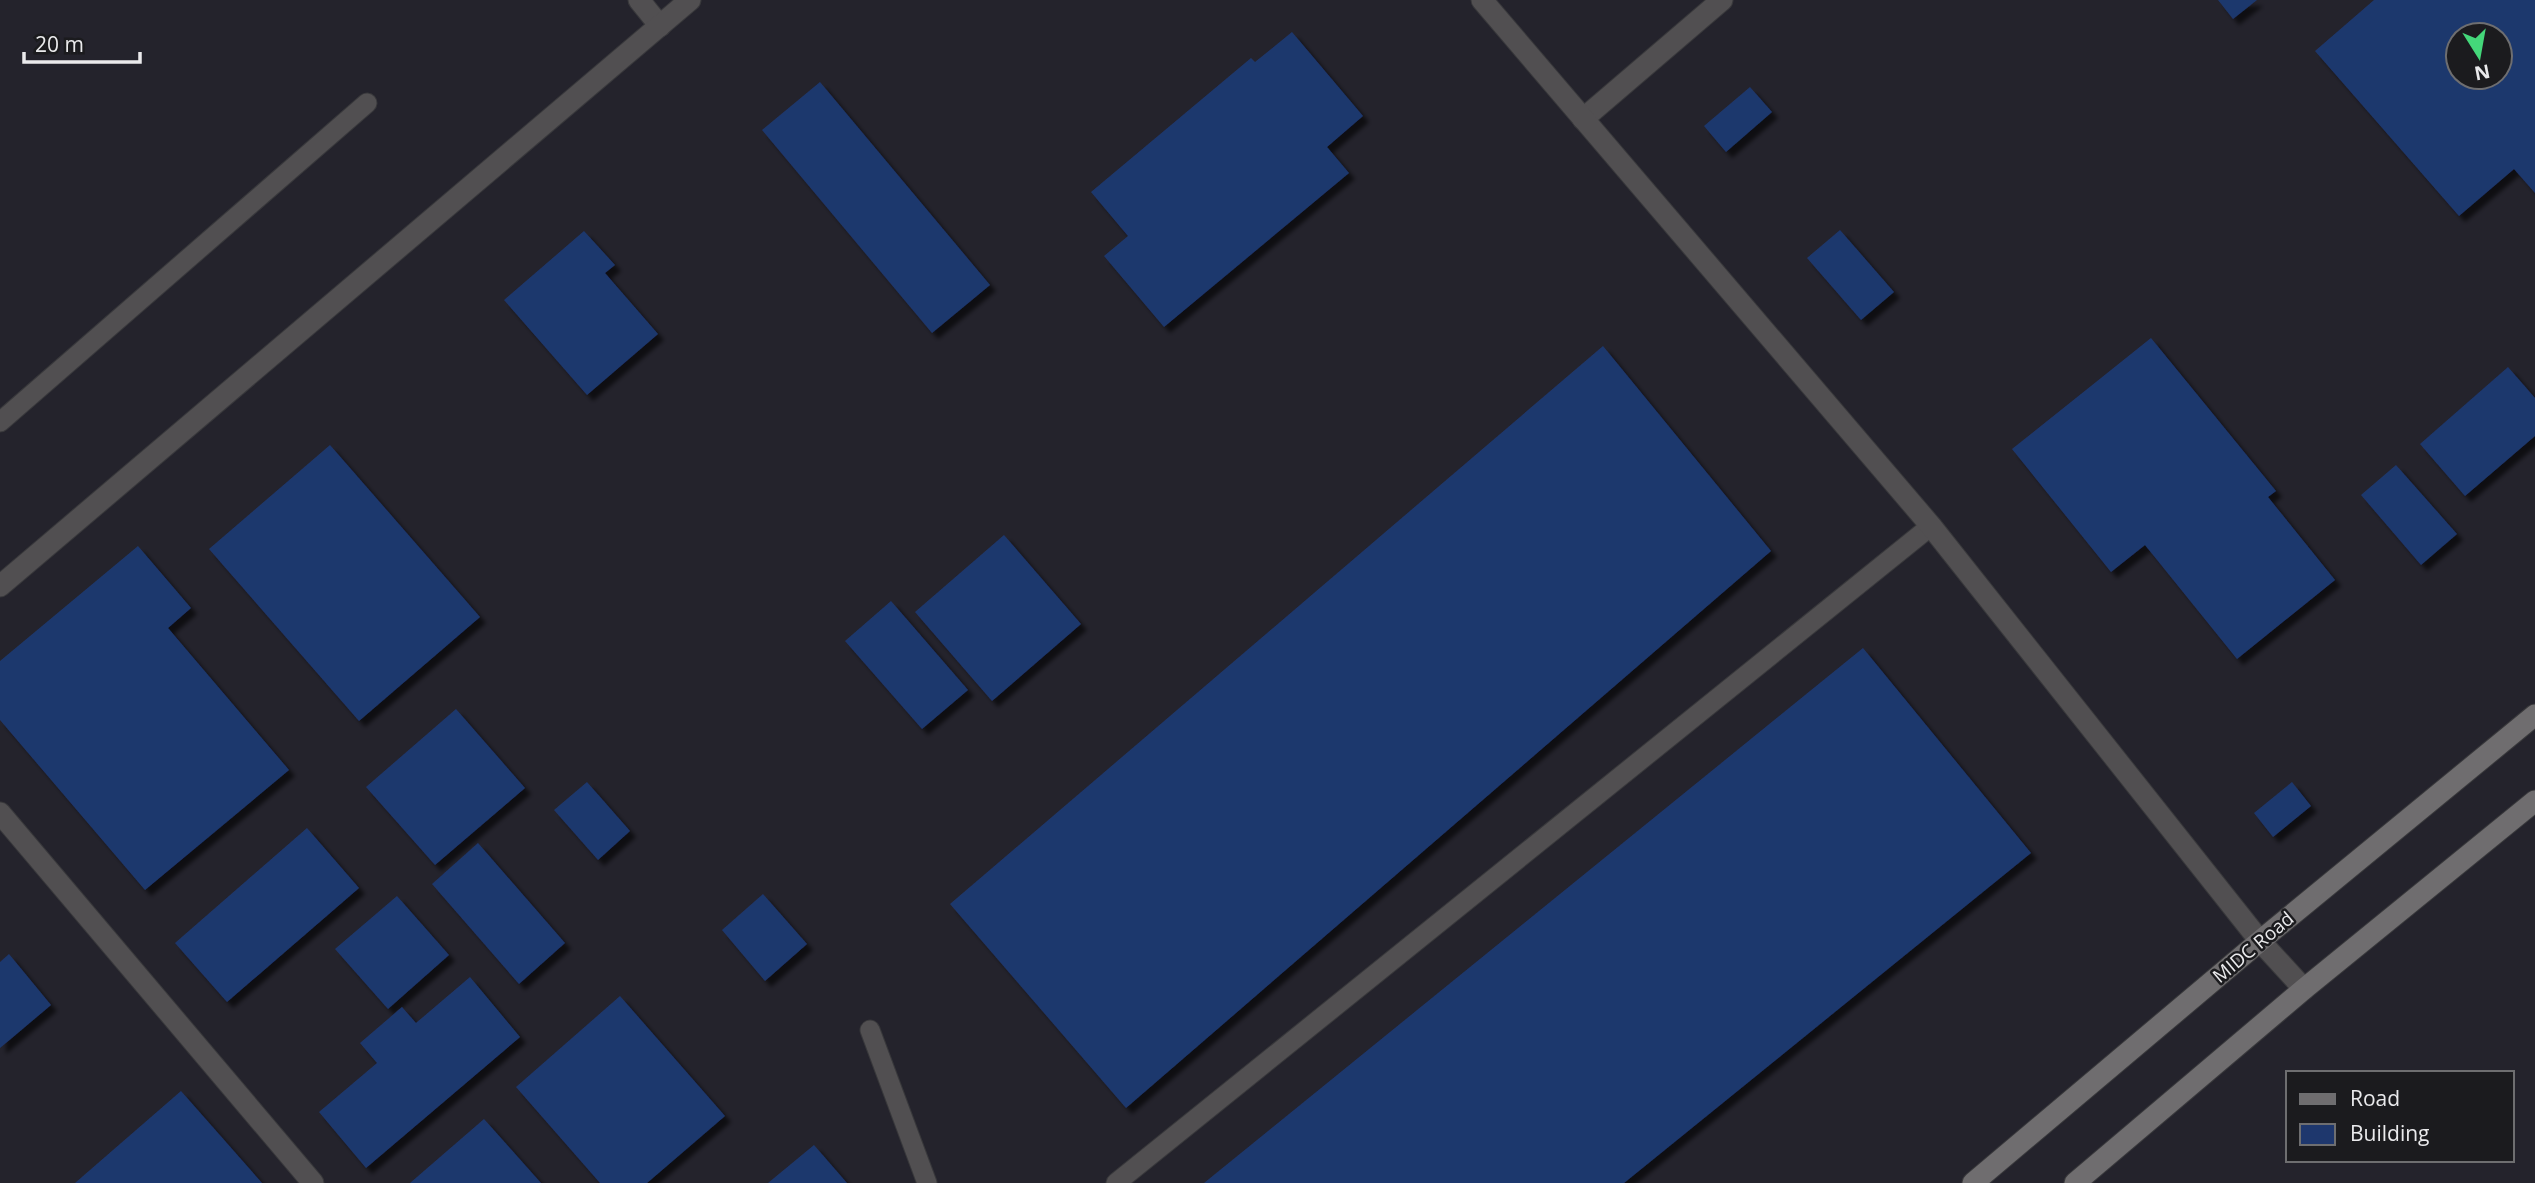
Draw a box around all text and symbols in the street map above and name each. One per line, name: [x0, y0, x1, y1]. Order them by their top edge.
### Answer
scale bar: [24, 21, 140, 65]
north arrow: [2444, 21, 2514, 91]
text: 20 m: [35, 30, 84, 58]
text: N: [2472, 58, 2492, 87]
street label: MIDC Road: [2207, 905, 2299, 989]
legend: [2286, 1071, 2514, 1162]
text: Road: [2350, 1084, 2400, 1112]
text: Building: [2350, 1119, 2429, 1147]

